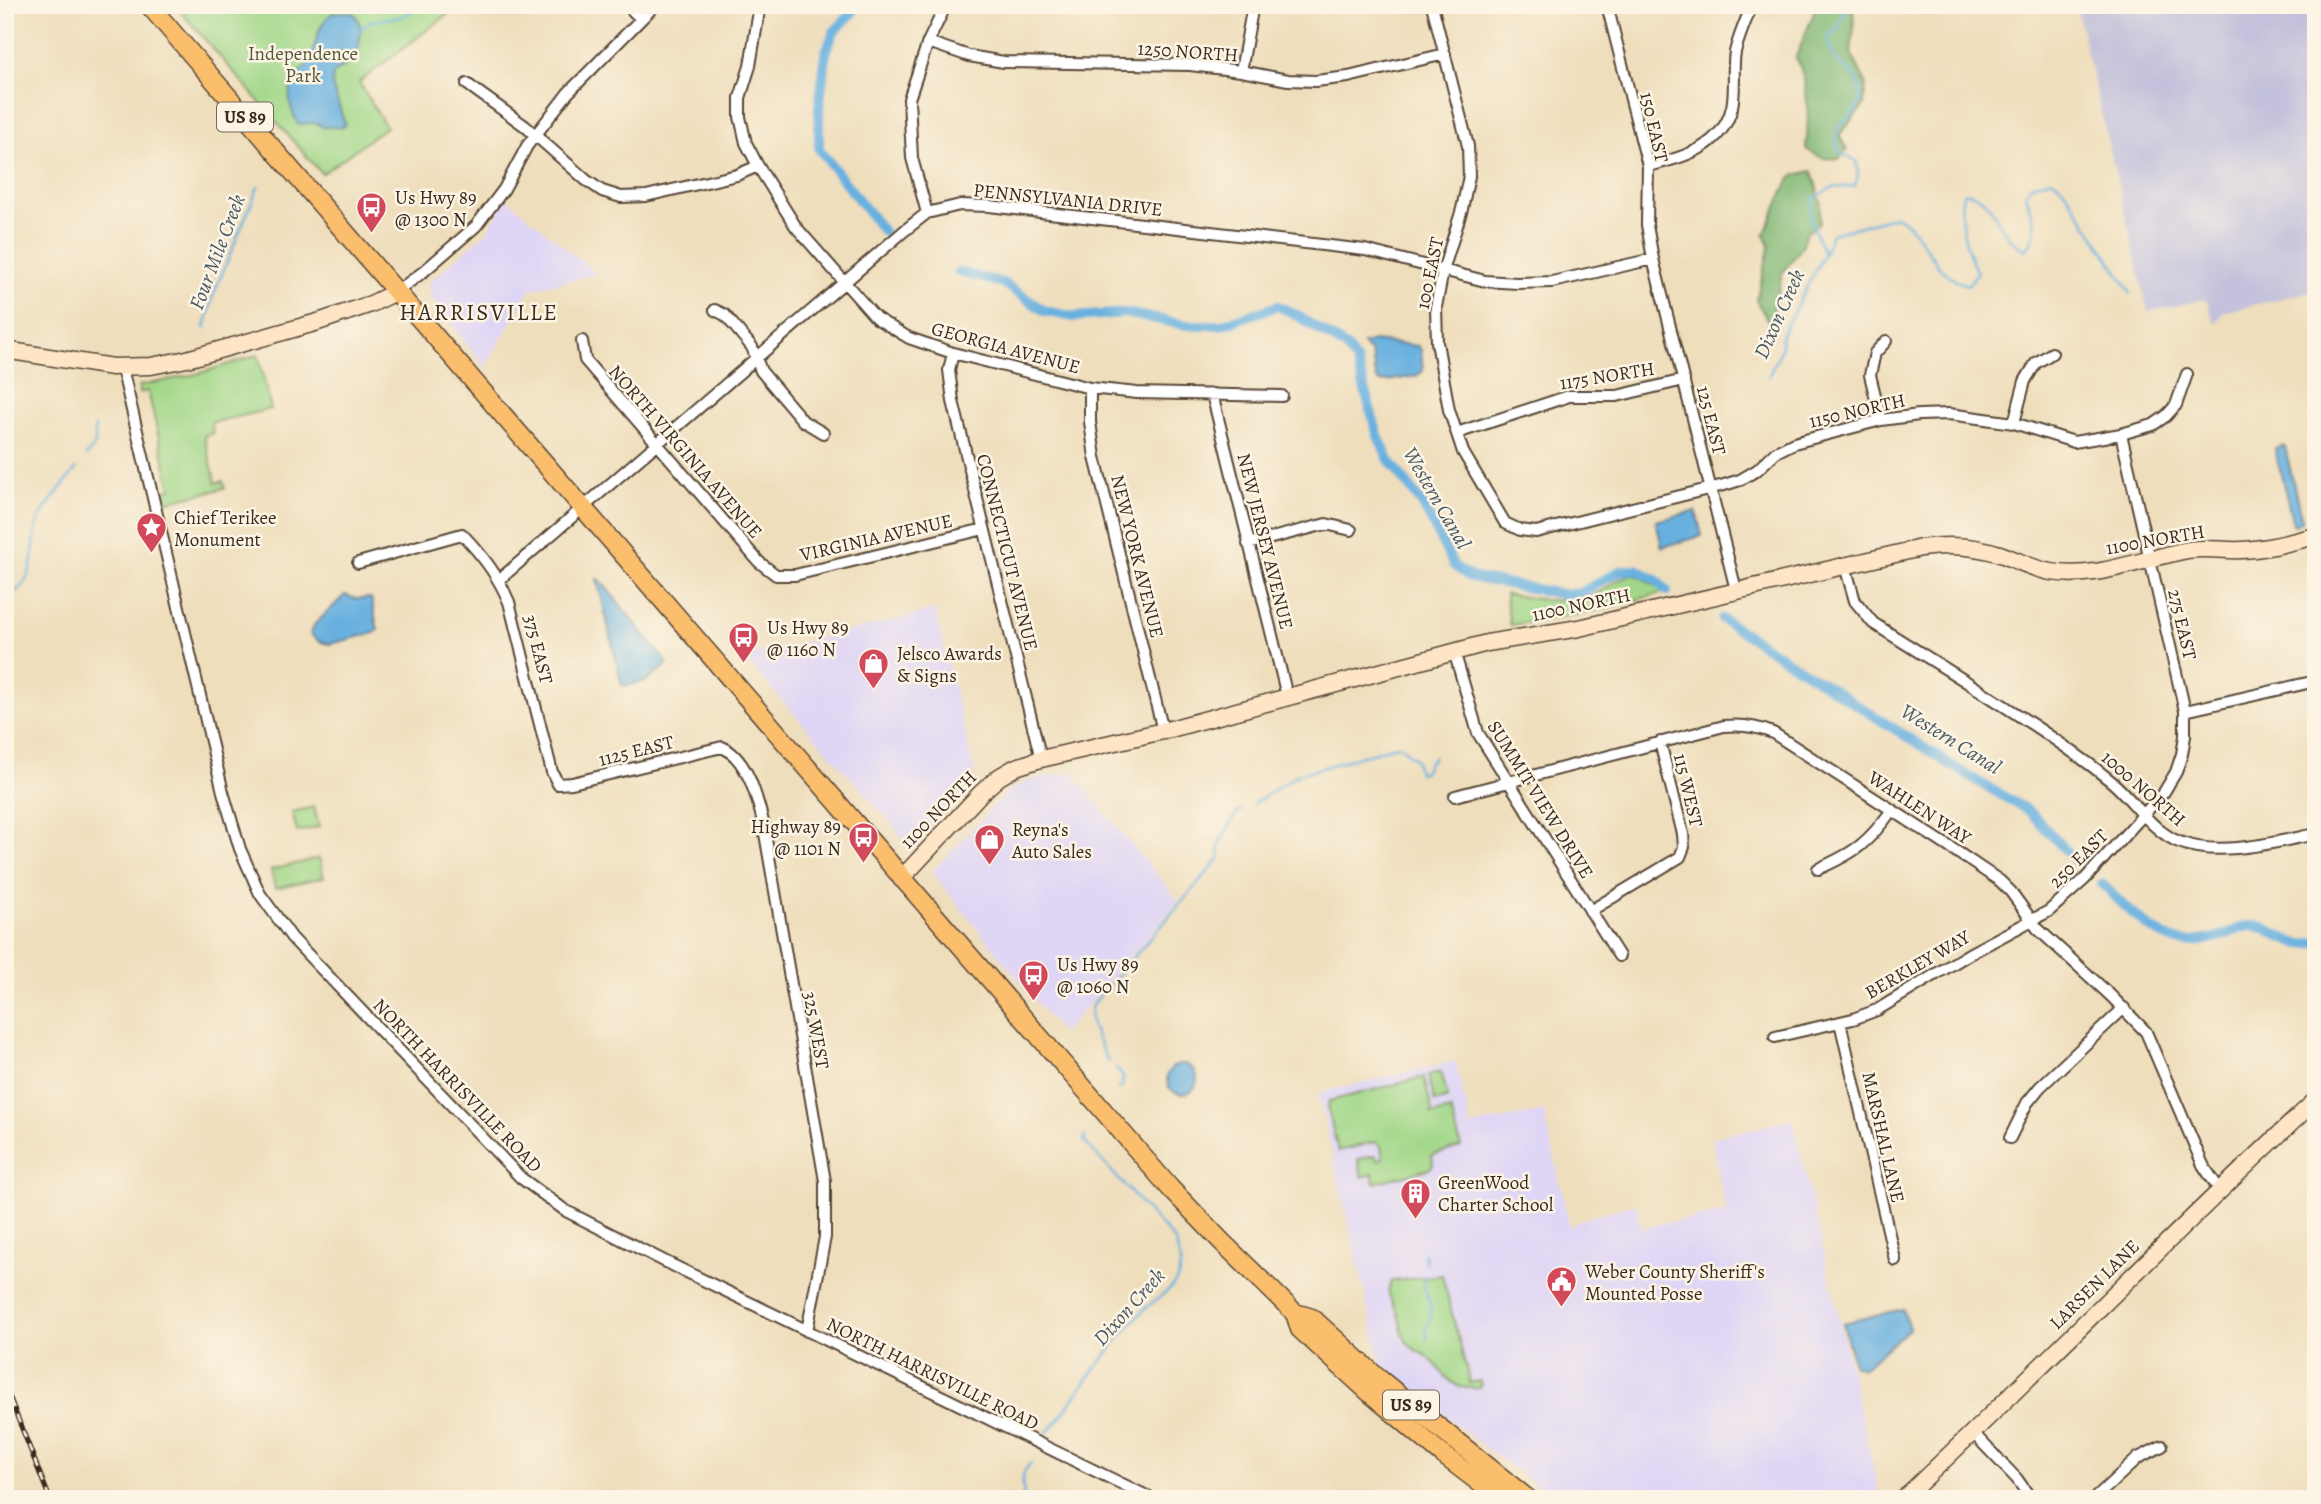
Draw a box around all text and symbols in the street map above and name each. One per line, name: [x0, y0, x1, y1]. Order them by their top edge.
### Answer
street label: 1250 NORTH: [1137, 36, 1239, 68]
park label: Independence Park: [248, 41, 358, 89]
street label: 150 EAST: [1633, 90, 1675, 166]
road number: US 89: [217, 103, 273, 132]
street label: PENNSYLVANIA DRIVE: [972, 177, 1164, 223]
place label: Us Hwy 89 @ 1300 N: [395, 185, 477, 233]
water label: Four Mile Creek: [182, 190, 252, 314]
bus stop icon: Us Hwy 89 @ 1300 N: [355, 191, 389, 235]
street label: 100 EAST: [1410, 234, 1450, 312]
water label: Dixon Creek: [1747, 265, 1811, 363]
district label: HARRISVILLE: [399, 297, 559, 328]
street label: GEORGIA AVENUE: [928, 316, 1083, 380]
street label: 1175 NORTH: [1558, 356, 1657, 396]
street label: NORTH VIRGINIA AVENUE: [602, 359, 768, 544]
street label: 125 EAST: [1690, 383, 1732, 458]
street label: 1150 NORTH: [1806, 387, 1908, 435]
water label: Western Canal: [1396, 442, 1478, 555]
street label: NEW JERSEY AVENUE: [1231, 450, 1300, 632]
street label: CONNECTICUT AVENUE: [970, 451, 1044, 653]
street label: NEW YORK AVENUE: [1104, 472, 1170, 641]
place label: Chief Terikee Monument: [174, 505, 276, 553]
street label: VIRGINIA AVENUE: [797, 508, 955, 568]
place icon: Chief Terikee Monument: [134, 511, 168, 555]
street label: 1100 NORTH: [2104, 518, 2207, 561]
street label: 1100 NORTH: [1530, 582, 1633, 628]
street label: 275 EAST: [2161, 586, 2203, 663]
street label: 375 EAST: [517, 612, 559, 687]
place label: Us Hwy 89 @ 1160 N: [767, 615, 849, 663]
bus stop icon: Us Hwy 89 @ 1160 N: [727, 621, 761, 665]
place label: Jelsco Awards & Signs: [897, 641, 1002, 689]
shop icon: Jelsco Awards & Signs: [857, 647, 891, 691]
water label: Western Canal: [1895, 697, 2007, 781]
street label: SUMMIT VIEW DRIVE: [1481, 716, 1599, 883]
street label: 1125 EAST: [596, 729, 677, 773]
street label: 1000 NORTH: [2096, 745, 2191, 833]
street label: 115 WEST: [1667, 751, 1709, 830]
street label: WAHLEN WAY: [1862, 764, 1977, 851]
street label: 1100 NORTH: [895, 765, 983, 855]
place label: Highway 89 @ 1101 N: [751, 814, 841, 862]
place label: Reyna's Auto Sales: [1011, 817, 1092, 865]
bus stop icon: Highway 89 @ 1101 N: [847, 820, 881, 864]
shop icon: Reyna's Auto Sales: [972, 823, 1006, 867]
street label: 250 EAST: [2043, 823, 2114, 894]
street label: BERKLEY WAY: [1860, 924, 1976, 1005]
place label: Us Hwy 89 @ 1060 N: [1057, 952, 1139, 1000]
bus stop icon: Us Hwy 89 @ 1060 N: [1017, 958, 1051, 1002]
street label: 325 WEST: [796, 989, 836, 1072]
street label: NORTH HARRISVILLE ROAD: [367, 993, 548, 1179]
street label: MARSHAL LANE: [1855, 1069, 1911, 1205]
place label: GreenWood Charter School: [1438, 1170, 1554, 1218]
building icon: GreenWood Charter School: [1398, 1176, 1432, 1220]
street label: LARSEN LANE: [2044, 1234, 2145, 1335]
place label: Weber County Sheriff's Mounted Posse: [1584, 1259, 1765, 1307]
water label: Dixon Creek: [1087, 1262, 1171, 1352]
public building icon: Weber County Sheriff's Mounted Posse: [1545, 1265, 1579, 1309]
street label: NORTH HARRISVILLE ROAD: [822, 1311, 1043, 1437]
road number: US 89: [1383, 1390, 1439, 1420]

